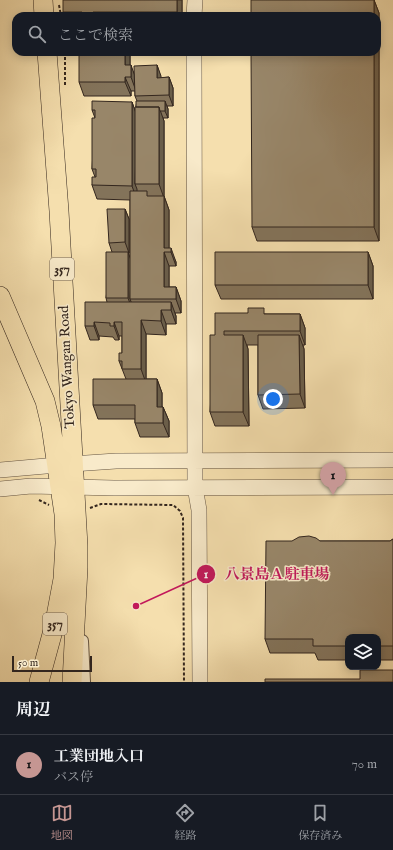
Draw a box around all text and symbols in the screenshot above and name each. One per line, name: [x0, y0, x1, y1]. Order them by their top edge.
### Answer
search box: [12, 12, 381, 56]
icon: search: [26, 23, 48, 45]
text: ここで検索: [58, 26, 133, 45]
road number: 357: [50, 258, 74, 280]
street label: Tokyo Wangan Road: [55, 305, 79, 429]
your location: [263, 389, 283, 409]
pin: 1: [320, 462, 346, 495]
callout: 八景島Ａ駐車場: [196, 560, 337, 587]
text: 八景島Ａ駐車場: [224, 565, 330, 584]
text: 1: [204, 567, 209, 582]
road number: 357: [43, 613, 67, 635]
map controls: [345, 634, 381, 670]
button: layers: [345, 634, 381, 670]
scale bar: [12, 654, 92, 673]
text: 50 m: [18, 656, 38, 670]
text: 周辺: [16, 700, 50, 721]
text: 工業団地入口: [54, 747, 144, 766]
text: 1: [27, 756, 31, 773]
text: 70 m: [352, 756, 377, 773]
text: バス停: [54, 769, 93, 786]
tab: 地図: [51, 802, 73, 843]
tab: 経路: [174, 802, 196, 843]
tab: 保存済み: [298, 802, 342, 843]

